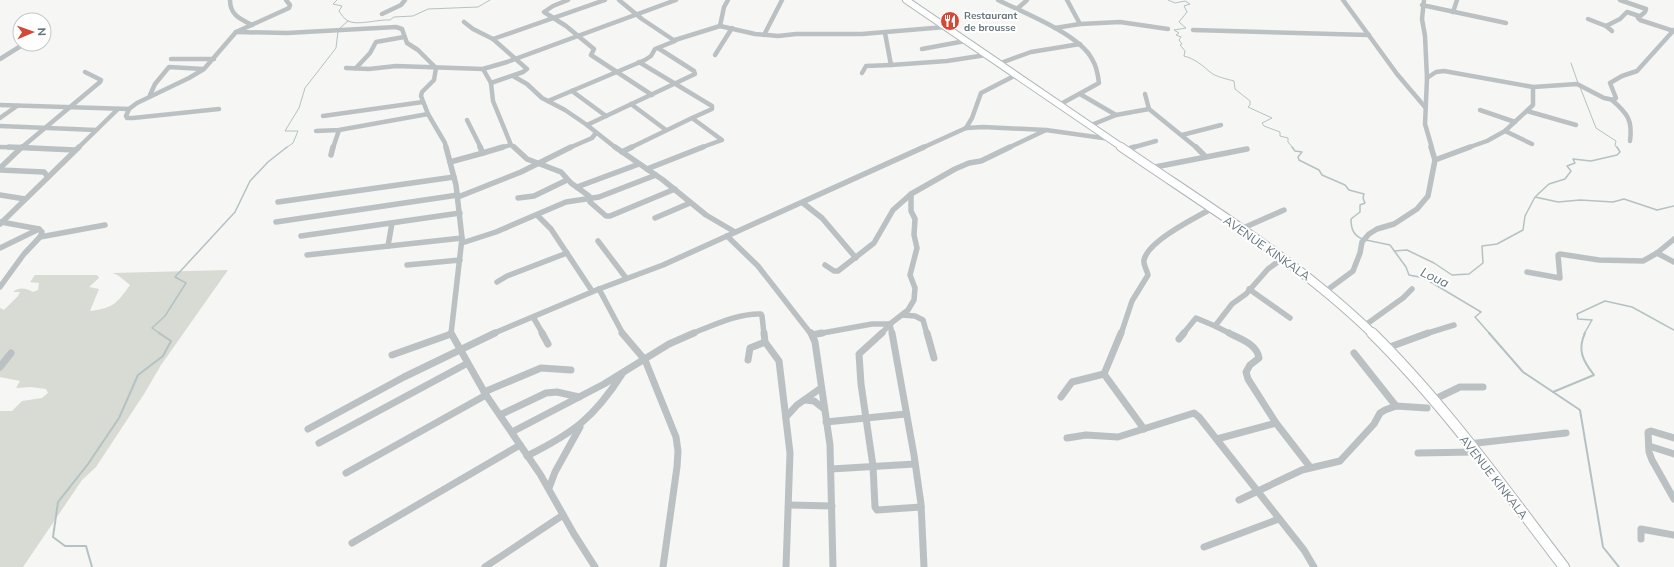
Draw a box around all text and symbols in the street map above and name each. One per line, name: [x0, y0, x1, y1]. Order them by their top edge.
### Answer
place label: Restaurant de brousse: [964, 9, 1017, 34]
restaurant icon: Restaurant de brousse: [939, 10, 961, 32]
north arrow: [12, 12, 52, 52]
text: N: [35, 27, 49, 36]
street label: AVENUE KINKALA: [1221, 212, 1313, 284]
water label: Loua: [1418, 263, 1452, 291]
street label: AVENUE KINKALA: [1457, 432, 1532, 522]

